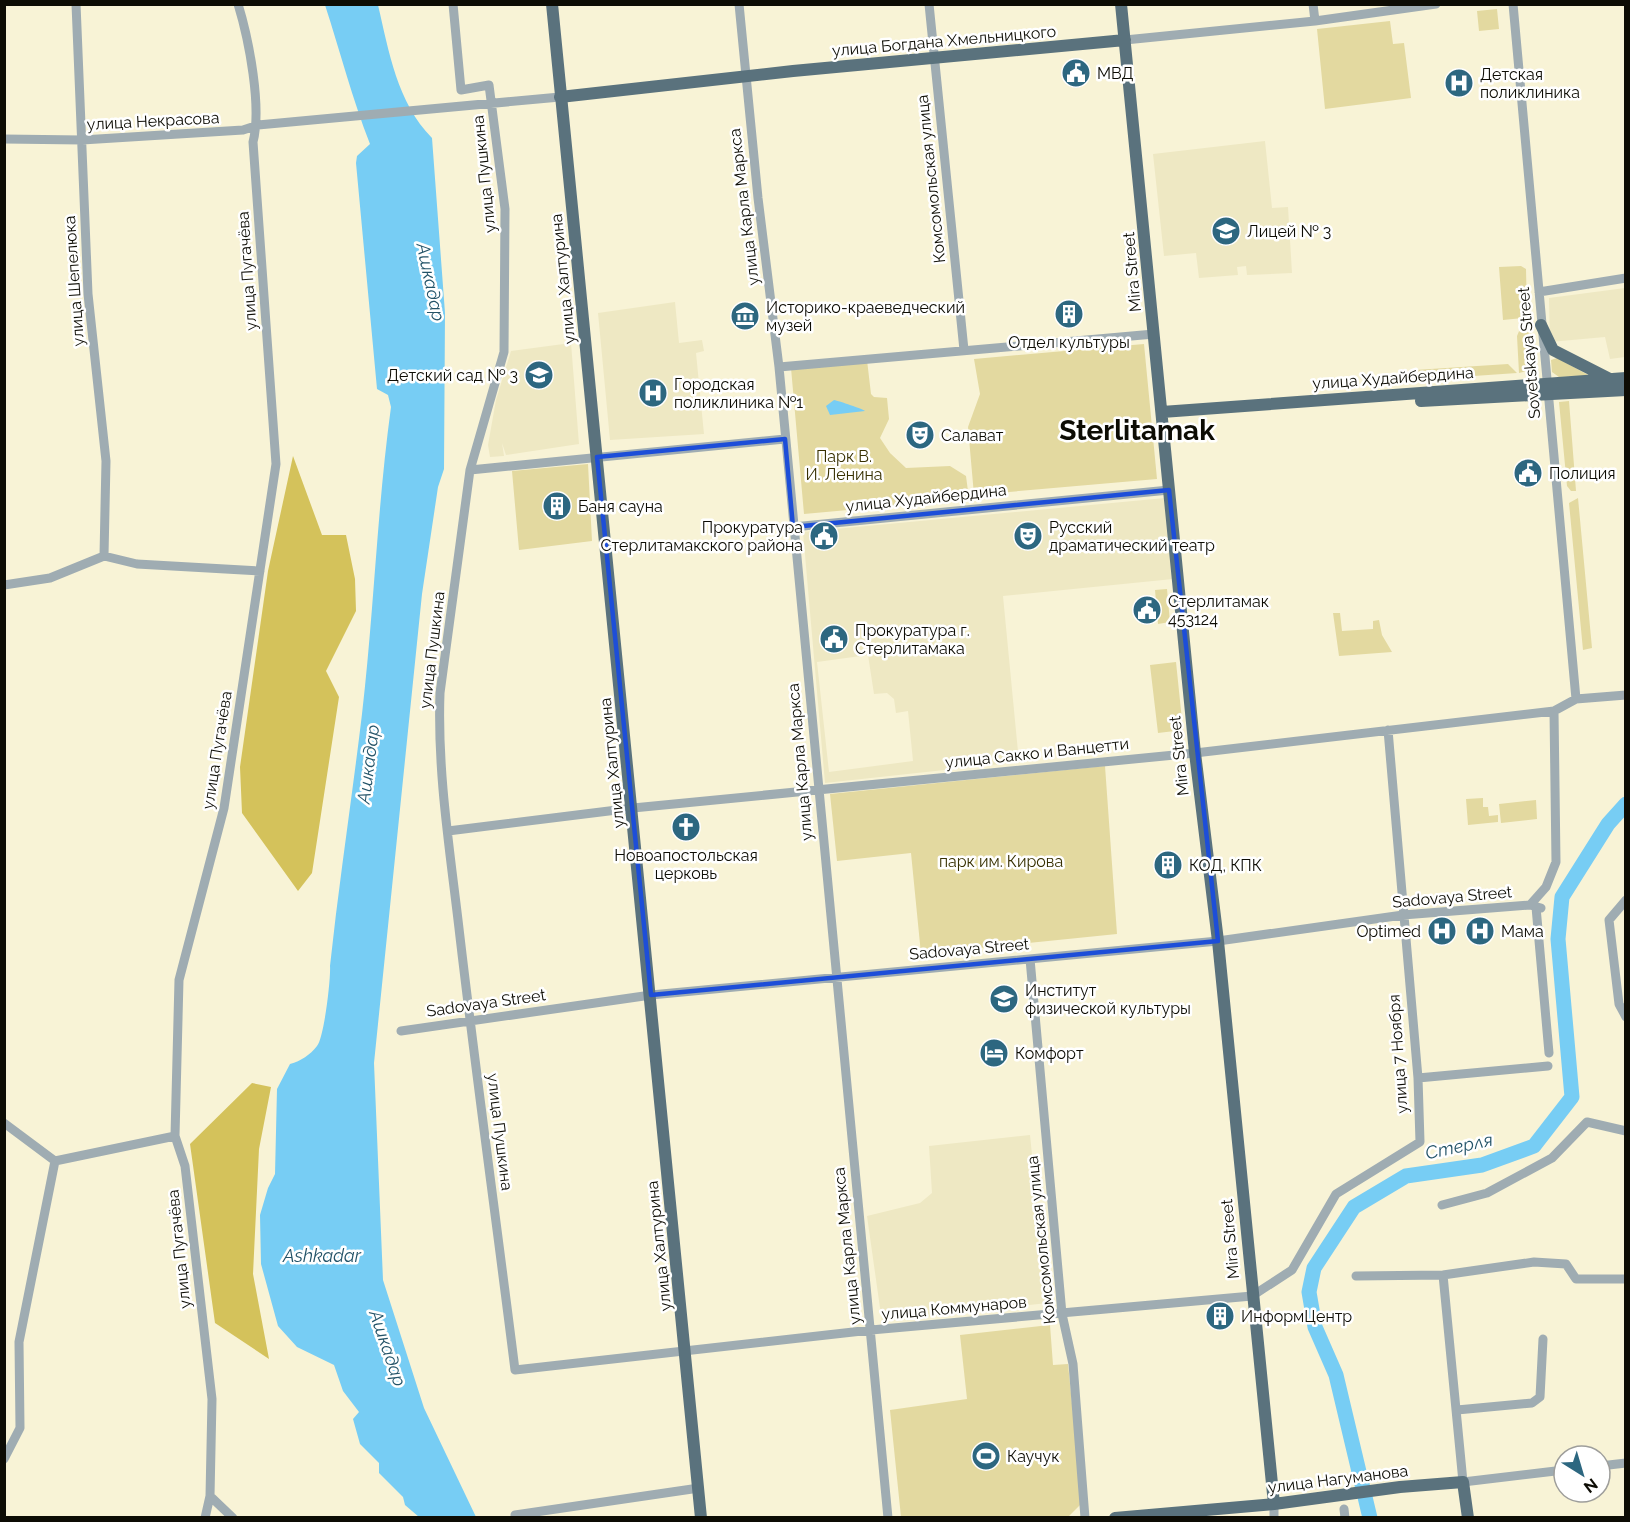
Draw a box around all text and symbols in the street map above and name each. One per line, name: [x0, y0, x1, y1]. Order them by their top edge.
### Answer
street label: улица Богдана Хмельницкого: [831, 22, 1057, 60]
public building icon: МВД: [1060, 57, 1092, 89]
place label: МВД: [1097, 64, 1134, 83]
place label: Детская поликлиника: [1480, 65, 1580, 102]
hospital icon: Детская поликлиника: [1443, 67, 1475, 99]
street label: Комсомольская улица: [913, 94, 949, 264]
street label: улица Некрасова: [86, 108, 220, 134]
street label: улица Пушкина: [468, 114, 500, 234]
street label: улица Карла Маркса: [725, 127, 763, 287]
street label: улица Пугачёва: [233, 211, 261, 331]
street label: улица Халтурина: [547, 213, 579, 345]
street label: улица Шепелюка: [60, 215, 88, 347]
school or university icon: Лицей № 3: [1210, 215, 1242, 247]
place label: Лицей № 3: [1247, 222, 1331, 241]
street label: Mira Street: [1119, 231, 1145, 313]
water label: Ашкадар: [412, 240, 450, 323]
street label: Sovetskaya Street: [1514, 286, 1544, 420]
place label: Историко-краеведческий музей: [766, 298, 965, 335]
building icon: Отдел культуры: [1053, 298, 1085, 330]
museum icon: Историко-краеведческий музей: [729, 300, 761, 332]
place label: Отдел культуры: [1008, 333, 1130, 352]
school or university icon: Детский сад № 3: [523, 359, 555, 391]
street label: улица Худайбердина: [1312, 363, 1474, 393]
place label: Детский сад № 3: [387, 366, 518, 385]
place label: Городская поликлиника №1: [674, 375, 803, 412]
hospital icon: Городская поликлиника №1: [637, 377, 669, 409]
district label: Sterlitamak: [1059, 414, 1215, 447]
theatre icon: Салават: [904, 419, 936, 451]
place label: Салават: [941, 426, 1004, 445]
park label: Парк В. И. Ленина: [805, 447, 883, 484]
public building icon: Полиция: [1512, 457, 1544, 489]
place label: Полиция: [1549, 464, 1616, 483]
street label: улица Худайбердина: [845, 480, 1007, 516]
building icon: Баня сауна: [541, 490, 573, 522]
place label: Баня сауна: [578, 497, 663, 516]
place label: Прокуратура Стерлитамакского района: [600, 518, 803, 555]
place label: Русский драматический театр: [1049, 518, 1215, 555]
public building icon: Прокуратура Стерлитамакского района: [808, 520, 840, 552]
theatre icon: Русский драматический театр: [1012, 520, 1044, 552]
street label: улица Пушкина: [415, 590, 449, 710]
place label: Стерлитамак 453124: [1168, 592, 1269, 629]
public building icon: Стерлитамак 453124: [1131, 594, 1163, 626]
place label: Прокуратура г. Стерлитамака: [855, 621, 970, 658]
public building icon: Прокуратура г. Стерлитамака: [818, 623, 850, 655]
street label: улица Карла Маркса: [784, 683, 816, 841]
street label: улица Пугачёва: [198, 689, 236, 811]
street label: улица Халтурина: [596, 697, 628, 829]
street label: Mira Street: [1165, 714, 1193, 797]
water label: Ашкадар: [353, 723, 383, 806]
street label: улица Сакко и Ванцетти: [944, 734, 1130, 772]
church icon: Новоапостольская церковь: [670, 811, 702, 843]
place label: Новоапостольская церковь: [614, 846, 758, 883]
building icon: КОД, КПК: [1152, 849, 1184, 881]
park label: парк им. Кирова: [939, 852, 1063, 871]
place label: КОД, КПК: [1189, 856, 1262, 875]
street label: Sadovaya Street: [1391, 882, 1513, 912]
hospital icon: Optimed: [1426, 915, 1458, 947]
hospital icon: Мама: [1464, 915, 1496, 947]
place label: Optimed: [1356, 922, 1421, 941]
place label: Мама: [1501, 922, 1544, 941]
street label: Sadovaya Street: [908, 934, 1030, 964]
place label: Институт физической культуры: [1025, 981, 1191, 1018]
school or university icon: Институт физической культуры: [988, 983, 1020, 1015]
street label: Sadovaya Street: [425, 985, 547, 1021]
street label: улица 7 Ноября: [1384, 994, 1412, 1114]
hotel icon: Комфорт: [978, 1037, 1010, 1069]
place label: Комфорт: [1015, 1044, 1084, 1063]
street label: улица Пушкина: [483, 1072, 517, 1192]
water label: Стерля: [1423, 1129, 1495, 1163]
street label: Комсомольская улица: [1023, 1155, 1059, 1325]
street label: улица Карла Маркса: [829, 1166, 865, 1326]
street label: улица Халтурина: [643, 1180, 675, 1312]
street label: улица Пугачёва: [163, 1189, 195, 1309]
street label: Mira Street: [1217, 1198, 1243, 1280]
water label: Ashkadar: [282, 1245, 362, 1266]
street label: улица Коммунаров: [881, 1292, 1027, 1324]
building icon: ИнформЦентр: [1204, 1300, 1236, 1332]
water label: Ашкадар: [365, 1306, 411, 1389]
place label: ИнформЦентр: [1241, 1307, 1352, 1326]
sports icon: Каучук: [970, 1440, 1002, 1472]
north arrow: [1552, 1444, 1612, 1504]
place label: Каучук: [1007, 1447, 1060, 1466]
street label: улица Нагуманова: [1267, 1461, 1409, 1497]
text: N: [1580, 1474, 1601, 1497]

